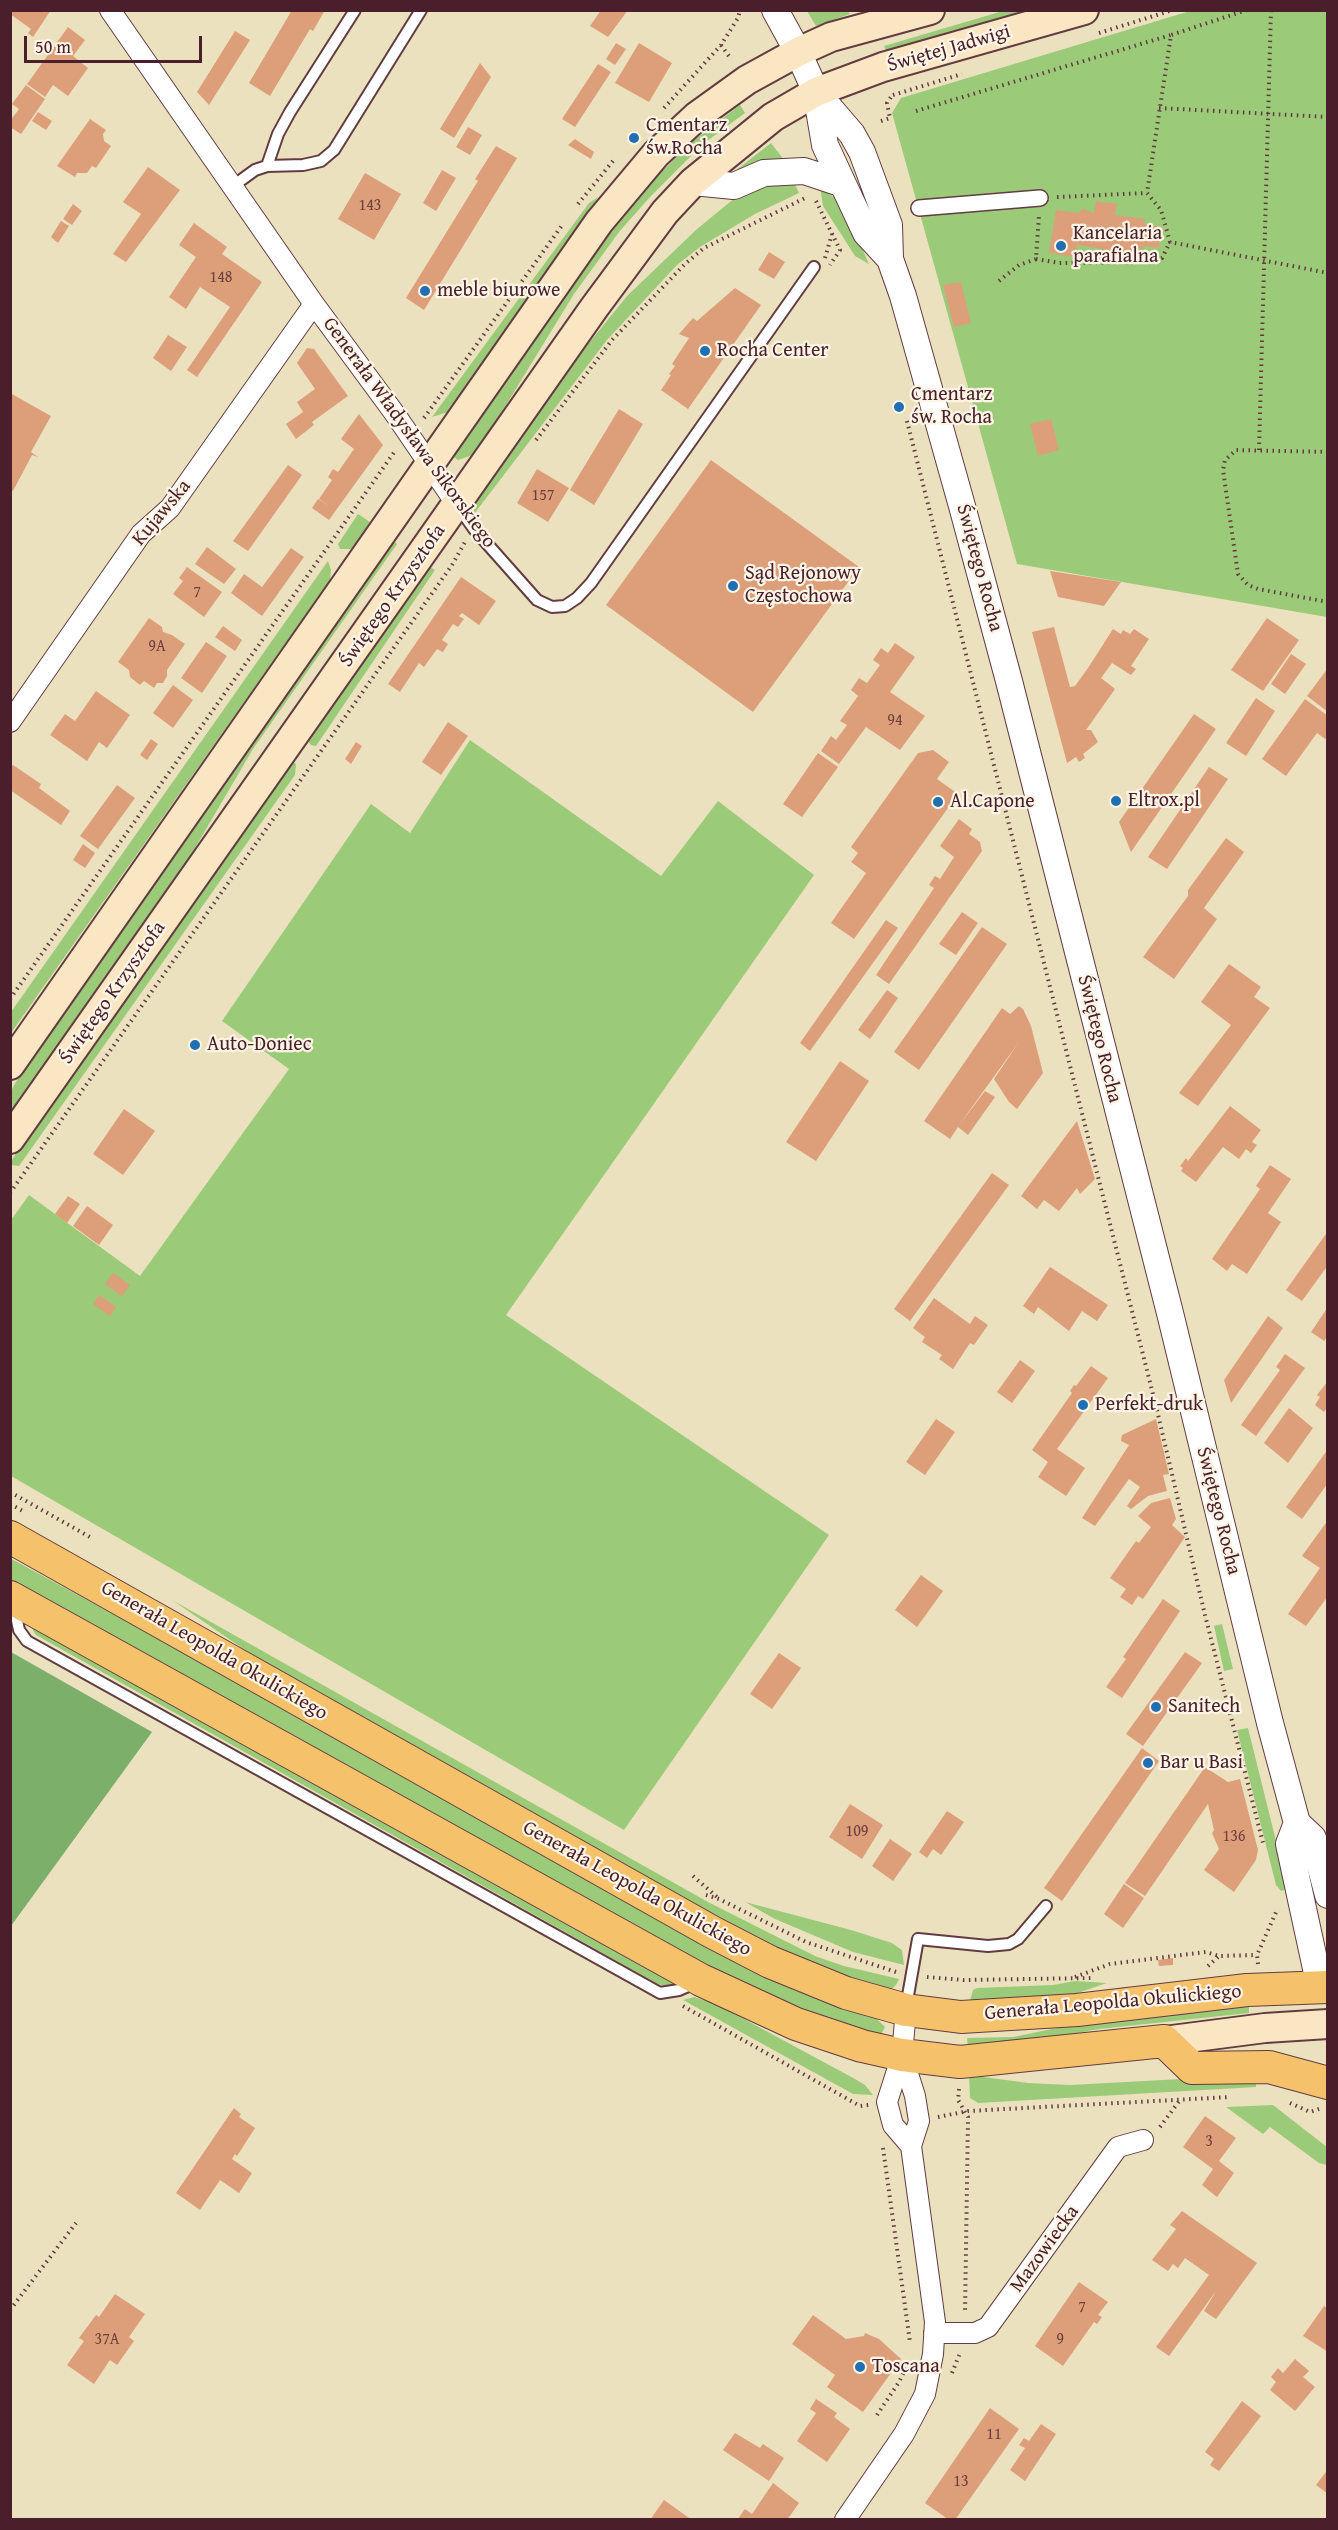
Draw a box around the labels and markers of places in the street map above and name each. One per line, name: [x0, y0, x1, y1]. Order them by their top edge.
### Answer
place label: Cmentarz św.Rocha: [646, 114, 727, 161]
marker: Cmentarz św.Rocha: [627, 131, 641, 145]
place label: Kancelaria parafialna: [1073, 222, 1162, 269]
marker: Kancelaria parafialna: [1054, 239, 1068, 253]
place label: meble biurowe: [437, 279, 560, 303]
marker: meble biurowe: [418, 284, 432, 298]
place label: Rocha Center: [717, 339, 829, 363]
marker: Rocha Center: [698, 344, 712, 358]
place label: Cmentarz św. Rocha: [911, 383, 992, 430]
marker: Cmentarz św. Rocha: [892, 400, 906, 414]
place label: Sąd Rejonowy Częstochowa: [745, 562, 861, 609]
marker: Sąd Rejonowy Częstochowa: [726, 579, 740, 593]
place label: Eltrox.pl: [1128, 789, 1200, 813]
place label: Al.Capone: [950, 790, 1035, 814]
marker: Eltrox.pl: [1109, 794, 1123, 808]
marker: Al.Capone: [931, 795, 945, 809]
place label: Auto-Doniec: [207, 1033, 312, 1057]
marker: Auto-Doniec: [188, 1038, 202, 1052]
place label: Perfekt-druk: [1095, 1393, 1203, 1417]
marker: Perfekt-druk: [1076, 1398, 1090, 1412]
place label: Sanitech: [1168, 1695, 1240, 1719]
marker: Sanitech: [1149, 1700, 1163, 1714]
place label: Bar u Basi: [1160, 1751, 1243, 1775]
marker: Bar u Basi: [1141, 1756, 1155, 1770]
place label: Toscana: [872, 2355, 940, 2379]
marker: Toscana: [853, 2360, 867, 2374]

